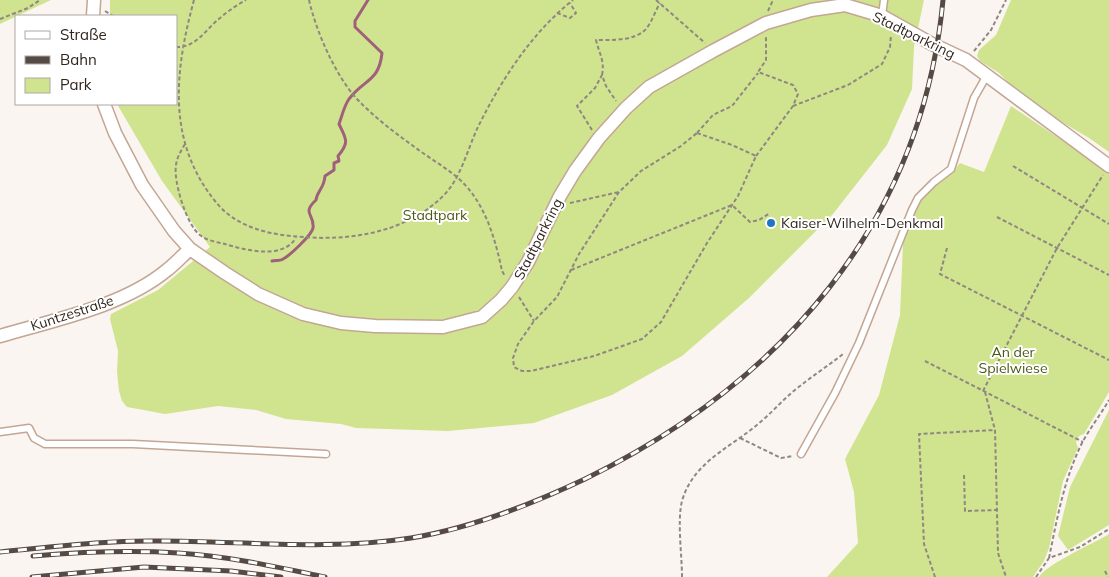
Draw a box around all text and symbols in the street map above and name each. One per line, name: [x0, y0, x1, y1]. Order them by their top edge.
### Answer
street label: Stadtparkring: [870, 7, 958, 63]
legend: [15, 15, 178, 105]
text: Straße: [60, 25, 107, 44]
text: Bahn: [60, 50, 97, 69]
text: Park: [60, 75, 92, 94]
street label: Stadtparkring: [510, 195, 566, 283]
park label: Stadtpark: [403, 206, 468, 224]
place label: Kaiser-Wilhelm-Denkmal: [781, 214, 943, 232]
marker: Kaiser-Wilhelm-Denkmal: [765, 217, 777, 229]
street label: Kuntzestraße: [28, 291, 116, 335]
park label: An der Spielwiese: [978, 343, 1048, 377]

